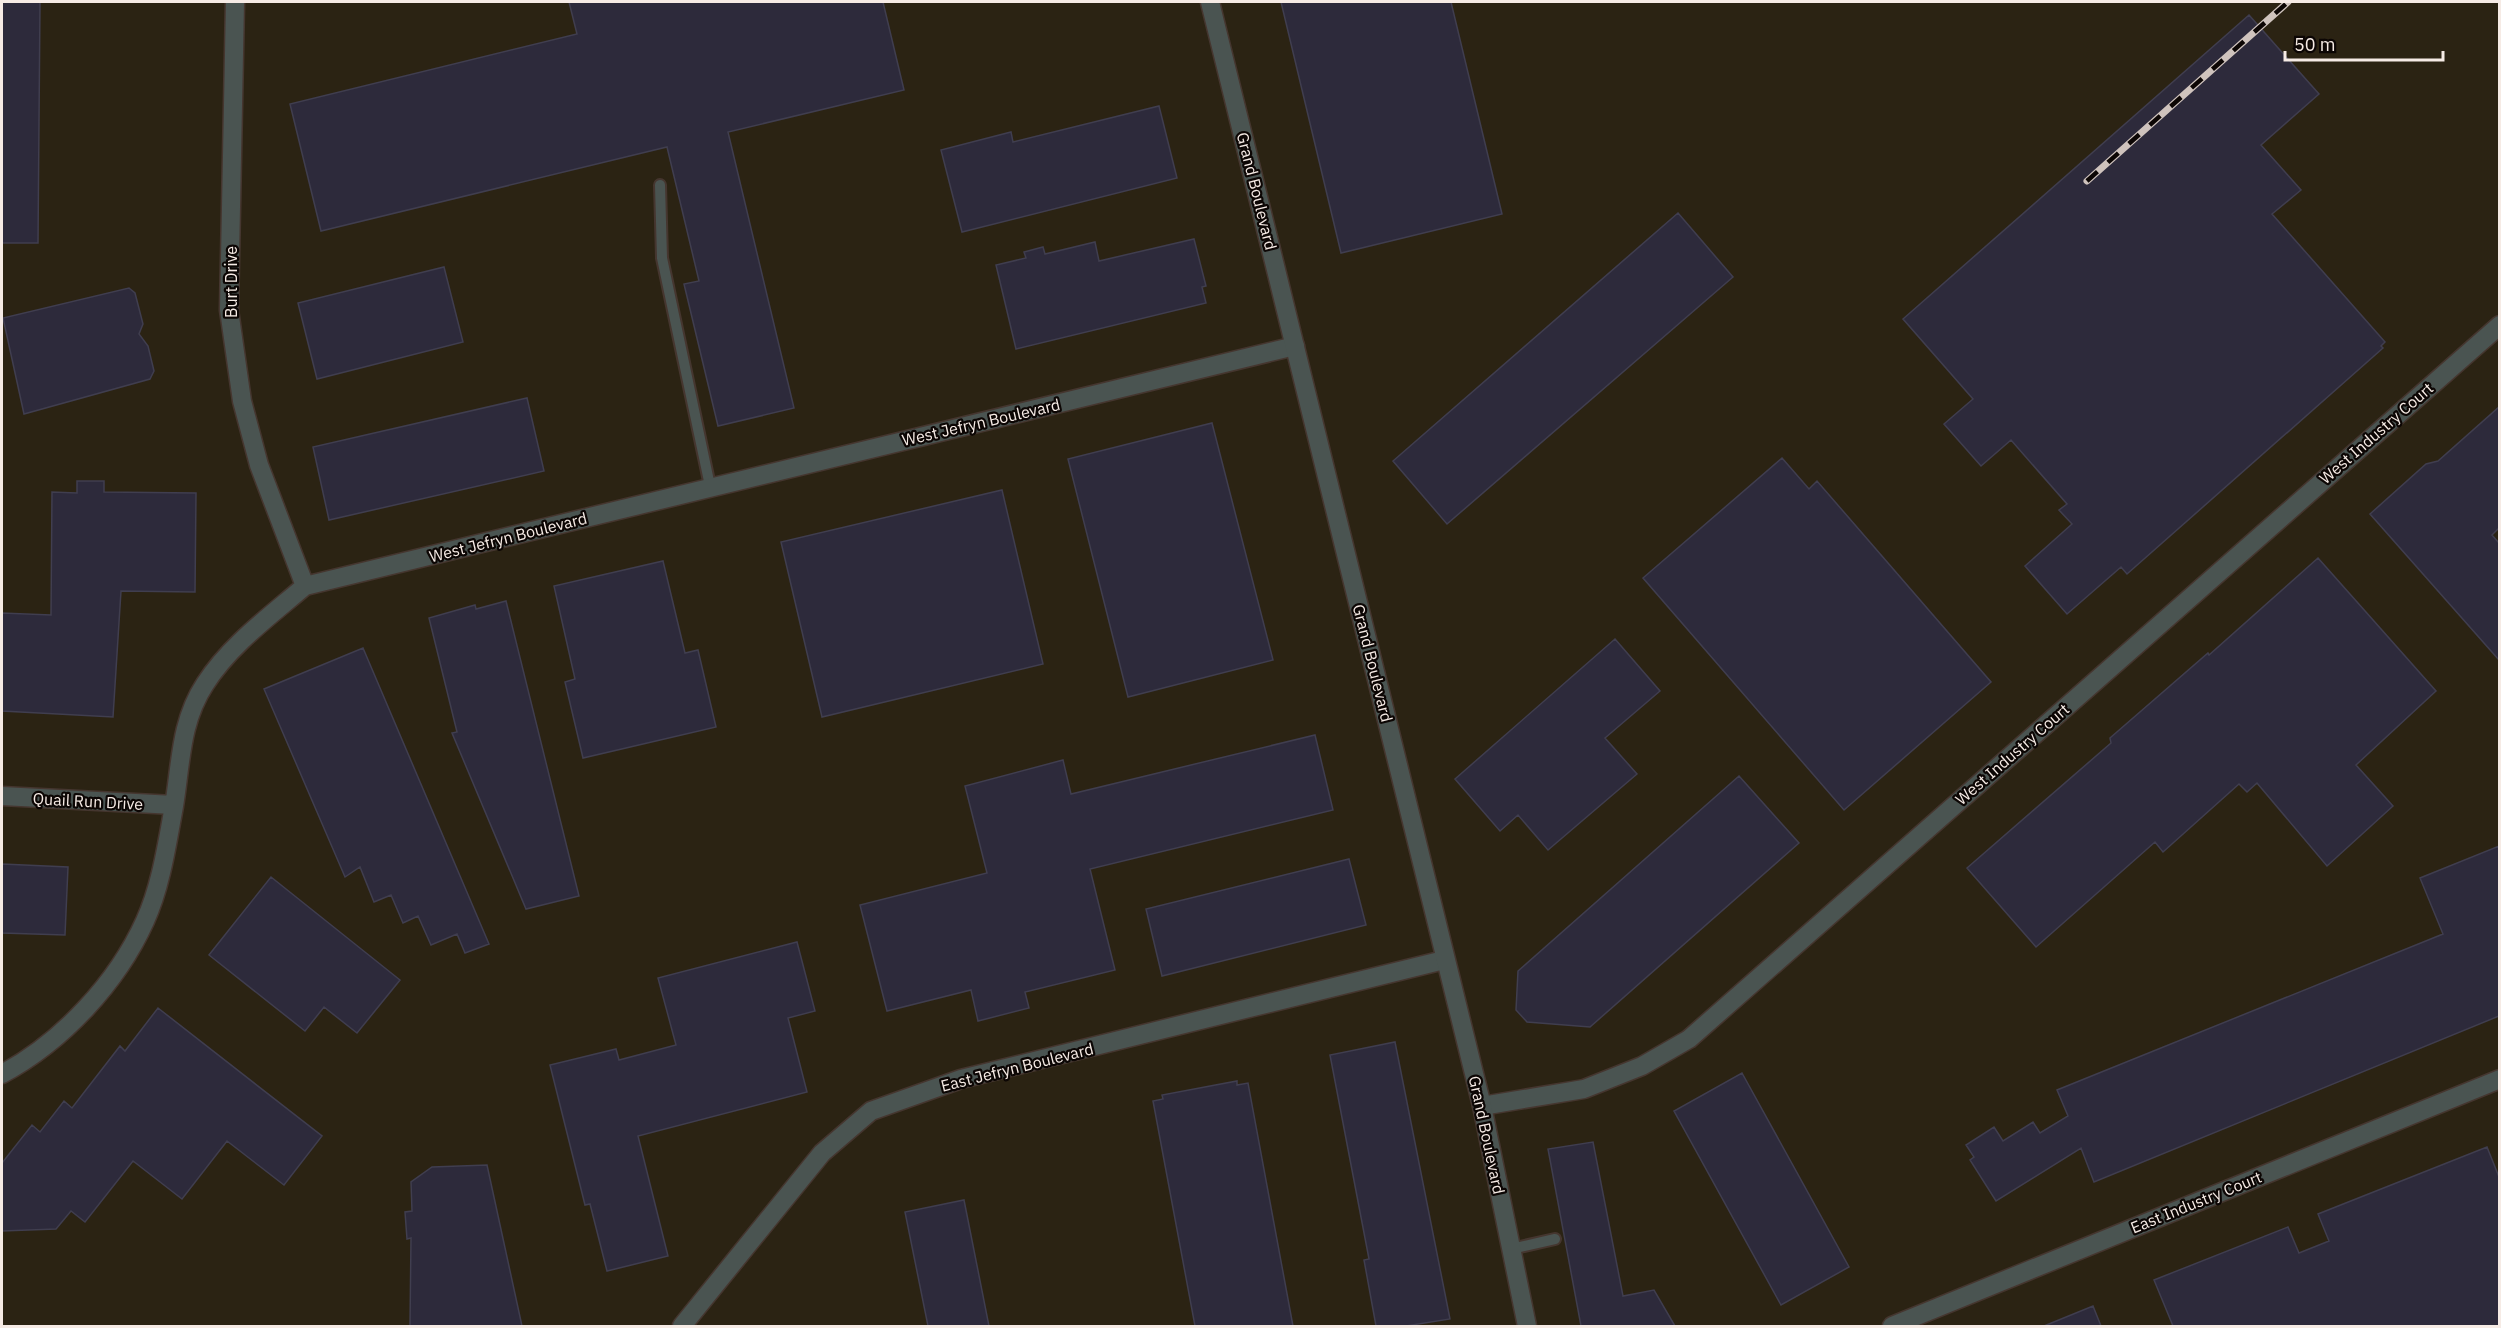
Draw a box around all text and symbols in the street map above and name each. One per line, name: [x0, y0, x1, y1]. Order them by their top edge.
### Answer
scale bar: [2285, 24, 2442, 62]
text: 50 m: [2294, 33, 2336, 56]
street label: Grand Boulevard: [1233, 130, 1281, 252]
street label: Burt Drive: [221, 246, 241, 318]
street label: West Industry Court: [2315, 378, 2437, 488]
street label: West Jefryn Boulevard: [900, 394, 1062, 450]
street label: West Jefryn Boulevard: [427, 508, 589, 566]
street label: Grand Boulevard: [1349, 602, 1397, 724]
street label: West Industry Court: [1951, 699, 2073, 809]
street label: Quail Run Drive: [32, 788, 144, 814]
street label: East Jefryn Boulevard: [939, 1038, 1095, 1096]
street label: Grand Boulevard: [1465, 1074, 1509, 1196]
street label: East Industry Court: [2128, 1167, 2264, 1237]

